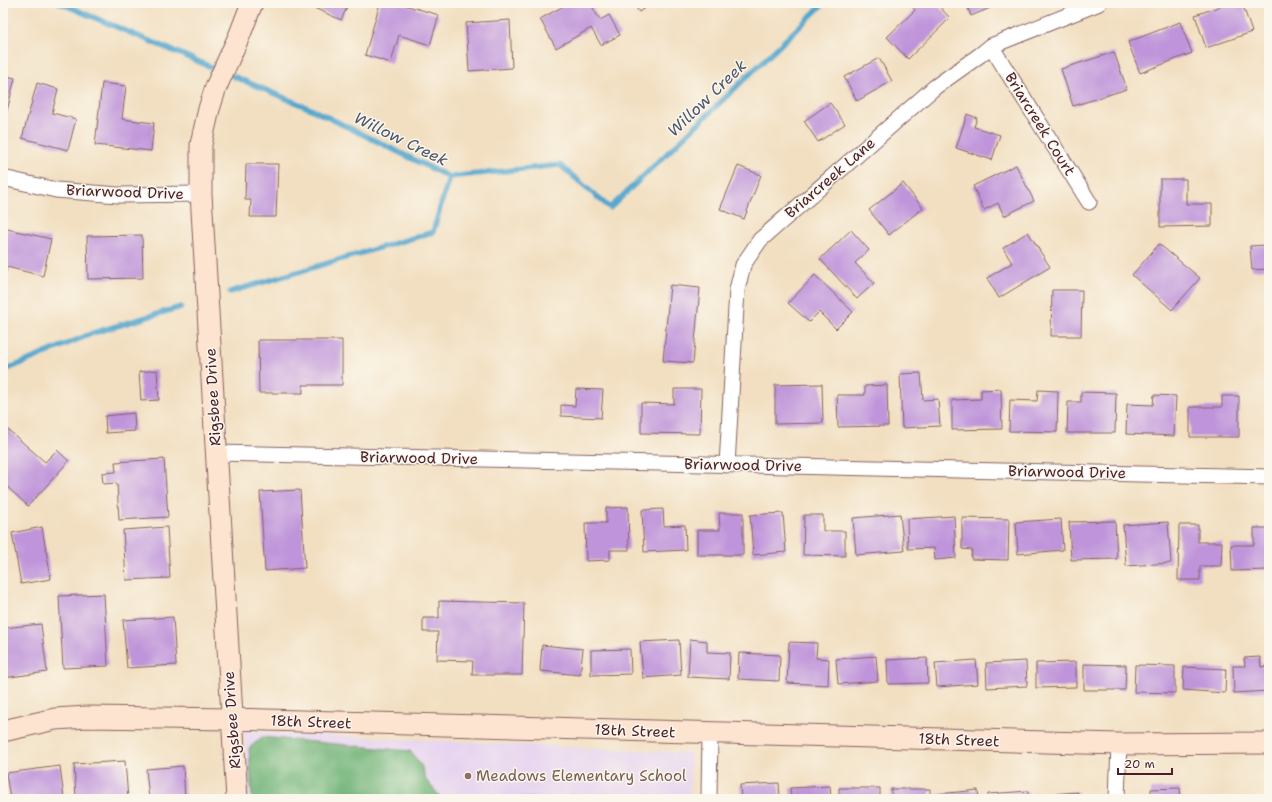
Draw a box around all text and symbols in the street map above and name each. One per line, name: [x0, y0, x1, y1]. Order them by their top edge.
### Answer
water label: Willow Creek: [663, 55, 751, 141]
street label: Briarcreek Court: [1000, 69, 1080, 179]
water label: Willow Creek: [351, 107, 451, 171]
street label: Briarcreek Lane: [781, 133, 879, 223]
street label: Briarwood Drive: [66, 180, 184, 204]
street label: Rigsbee Drive: [200, 347, 226, 447]
street label: Briarwood Drive: [360, 447, 478, 469]
street label: Briarwood Drive: [684, 454, 802, 476]
street label: Briarwood Drive: [1008, 461, 1126, 483]
street label: Rigsbee Drive: [219, 670, 245, 770]
street label: 18th Street: [270, 711, 352, 733]
street label: 18th Street: [594, 720, 676, 742]
street label: 18th Street: [918, 729, 1000, 751]
scale bar: [1118, 750, 1172, 776]
text: 20 m: [1124, 756, 1155, 772]
place label: Meadows Elementary School: [476, 766, 687, 786]
marker: Meadows Elementary School: [463, 771, 473, 781]

